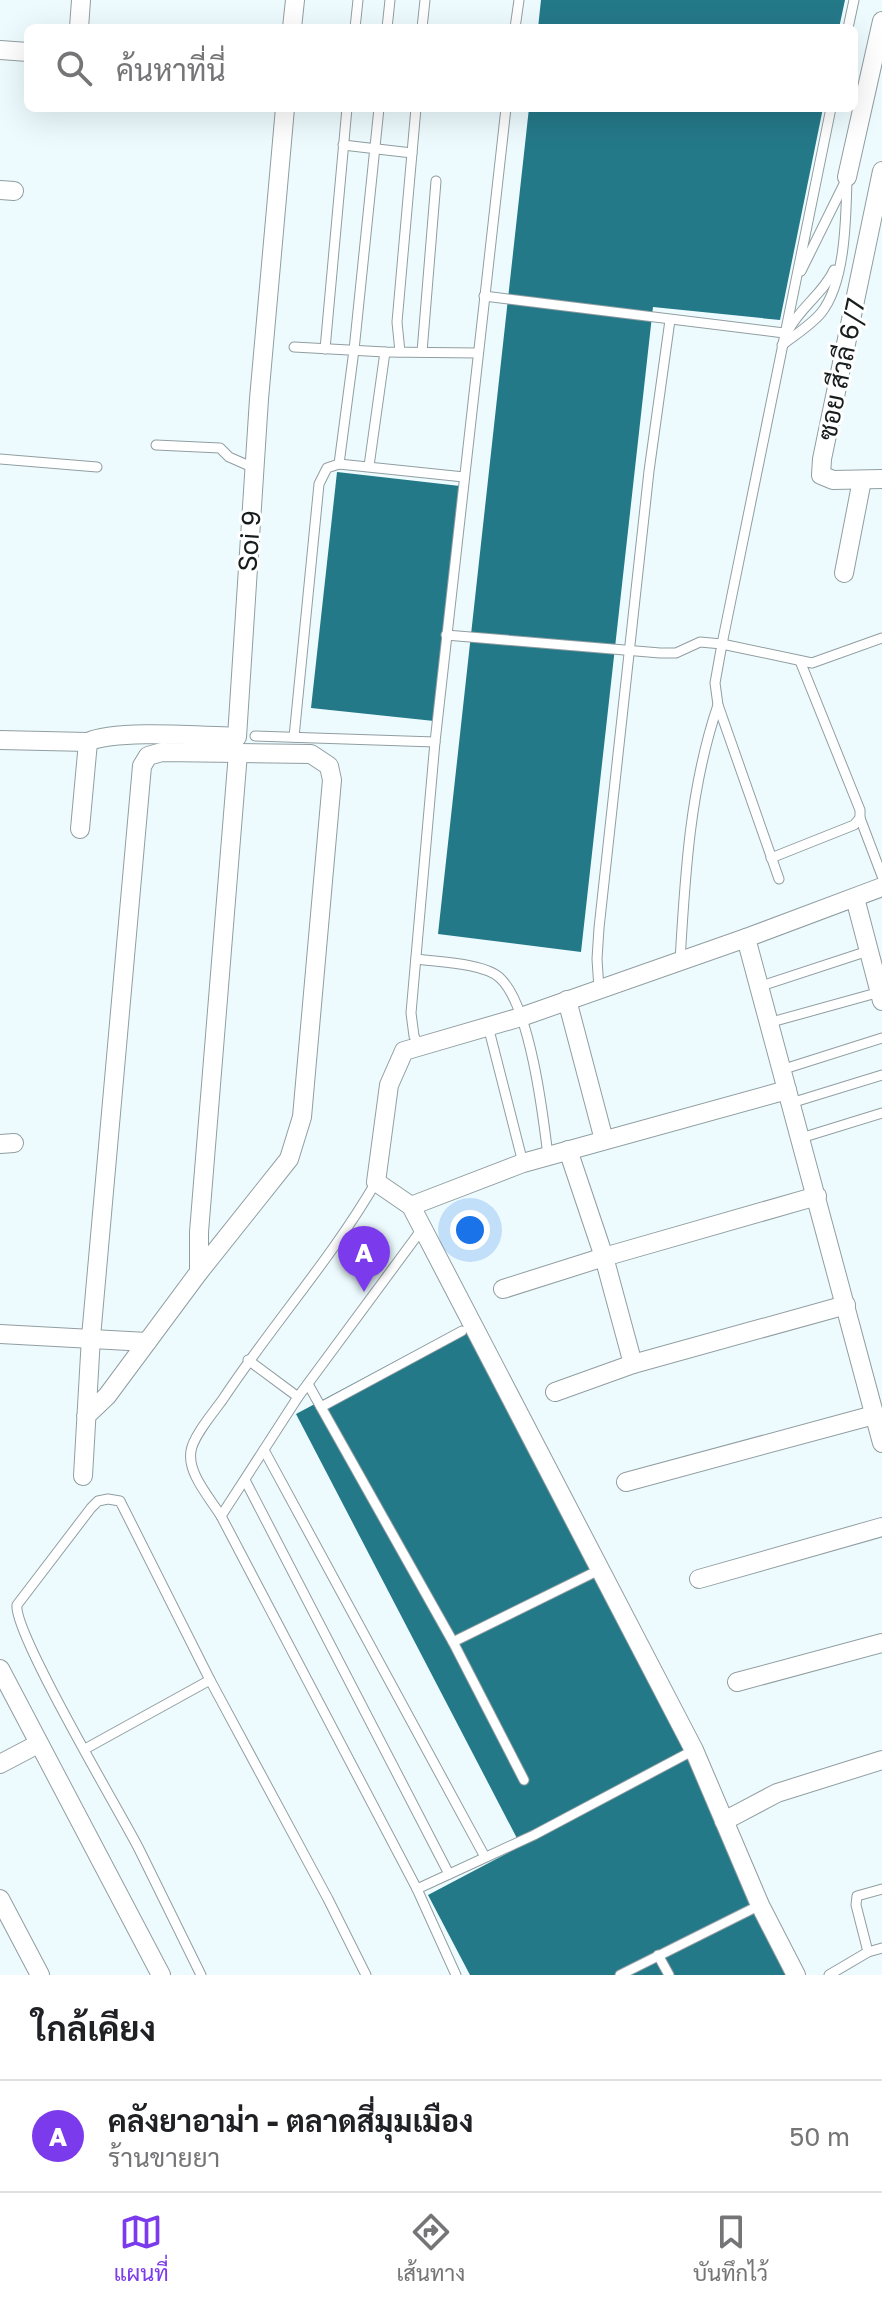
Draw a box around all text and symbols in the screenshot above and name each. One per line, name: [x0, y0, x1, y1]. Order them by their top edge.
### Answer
search box: [24, 24, 858, 112]
icon: search: [52, 46, 96, 90]
text: ค้นหาที่นี่: [116, 52, 226, 88]
street label: ซอย สีวลี 6/7: [811, 295, 871, 443]
street label: Soi 9: [231, 509, 267, 573]
your location: [450, 1210, 490, 1250]
pin: A: [338, 1226, 390, 1292]
text: ใกล้เคียง: [32, 2008, 156, 2048]
text: คลังยาอาม่า - ตลาดสี่มุมเมือง: [108, 2103, 474, 2139]
text: A: [49, 2121, 67, 2152]
text: 50 m: [789, 2121, 850, 2152]
text: ร้านขายยา: [108, 2142, 220, 2173]
tab: แผนที่: [114, 2210, 169, 2286]
tab: เส้นทาง: [396, 2210, 465, 2286]
tab: บันทึกไว้: [693, 2210, 768, 2286]

